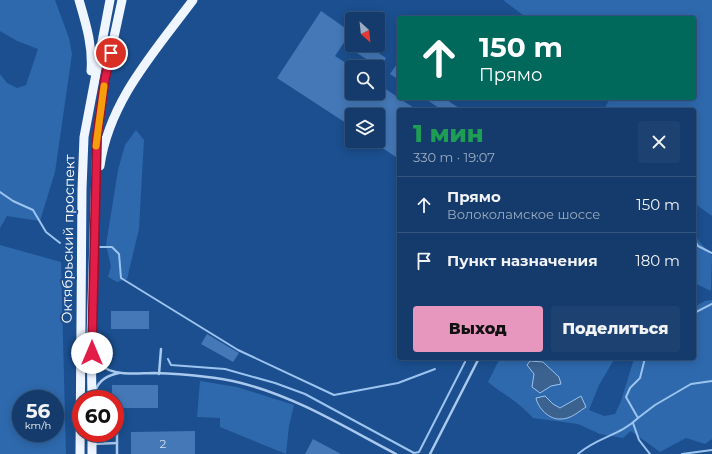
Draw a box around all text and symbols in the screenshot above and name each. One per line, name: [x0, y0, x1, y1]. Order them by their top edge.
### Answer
north arrow: [345, 12, 385, 52]
map controls: [345, 12, 385, 148]
text: 150 m: [479, 30, 563, 64]
icon: ahead: [413, 32, 465, 84]
pin: [94, 36, 128, 70]
icon: arrive: [100, 42, 122, 64]
button: search: [345, 60, 385, 100]
text: Прямо: [479, 64, 542, 86]
button: layers: [345, 108, 385, 148]
text: 1 мин: [413, 119, 484, 148]
button: close: [638, 121, 680, 163]
text: 330 m · 19:07: [413, 149, 495, 165]
street label: Октябрьский проспект: [58, 154, 78, 324]
text: Прямо: [447, 187, 501, 206]
icon: ahead: [413, 194, 435, 216]
text: 150 m: [636, 195, 680, 214]
text: Волоколамское шоссе: [447, 206, 600, 222]
icon: arrive: [413, 250, 435, 272]
text: Пункт назначения: [447, 251, 598, 270]
text: 180 m: [635, 251, 680, 270]
button: Выход: [413, 306, 543, 352]
button: Поделиться: [551, 306, 680, 352]
position arrow: [71, 332, 113, 374]
speed limit sign: 60: [72, 390, 124, 442]
text: 56: [26, 399, 50, 423]
text: km/h: [25, 419, 51, 432]
house number: 2: [160, 436, 167, 451]

